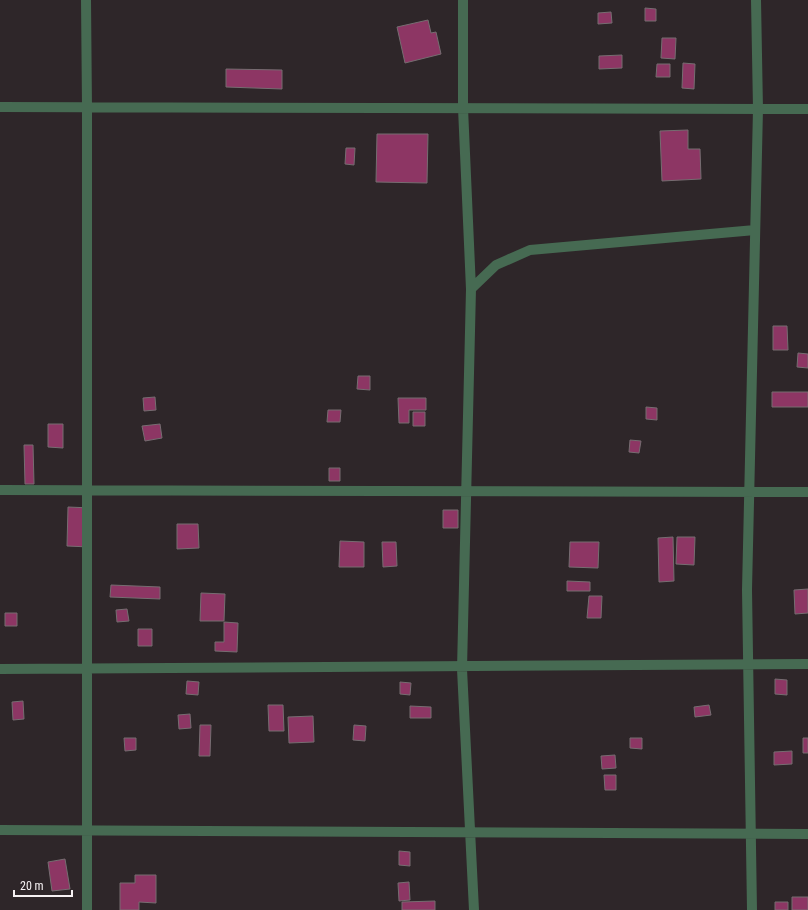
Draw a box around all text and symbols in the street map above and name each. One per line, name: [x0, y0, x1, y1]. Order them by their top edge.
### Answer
scale bar: [14, 872, 72, 898]
text: 20 m: [20, 879, 44, 893]

